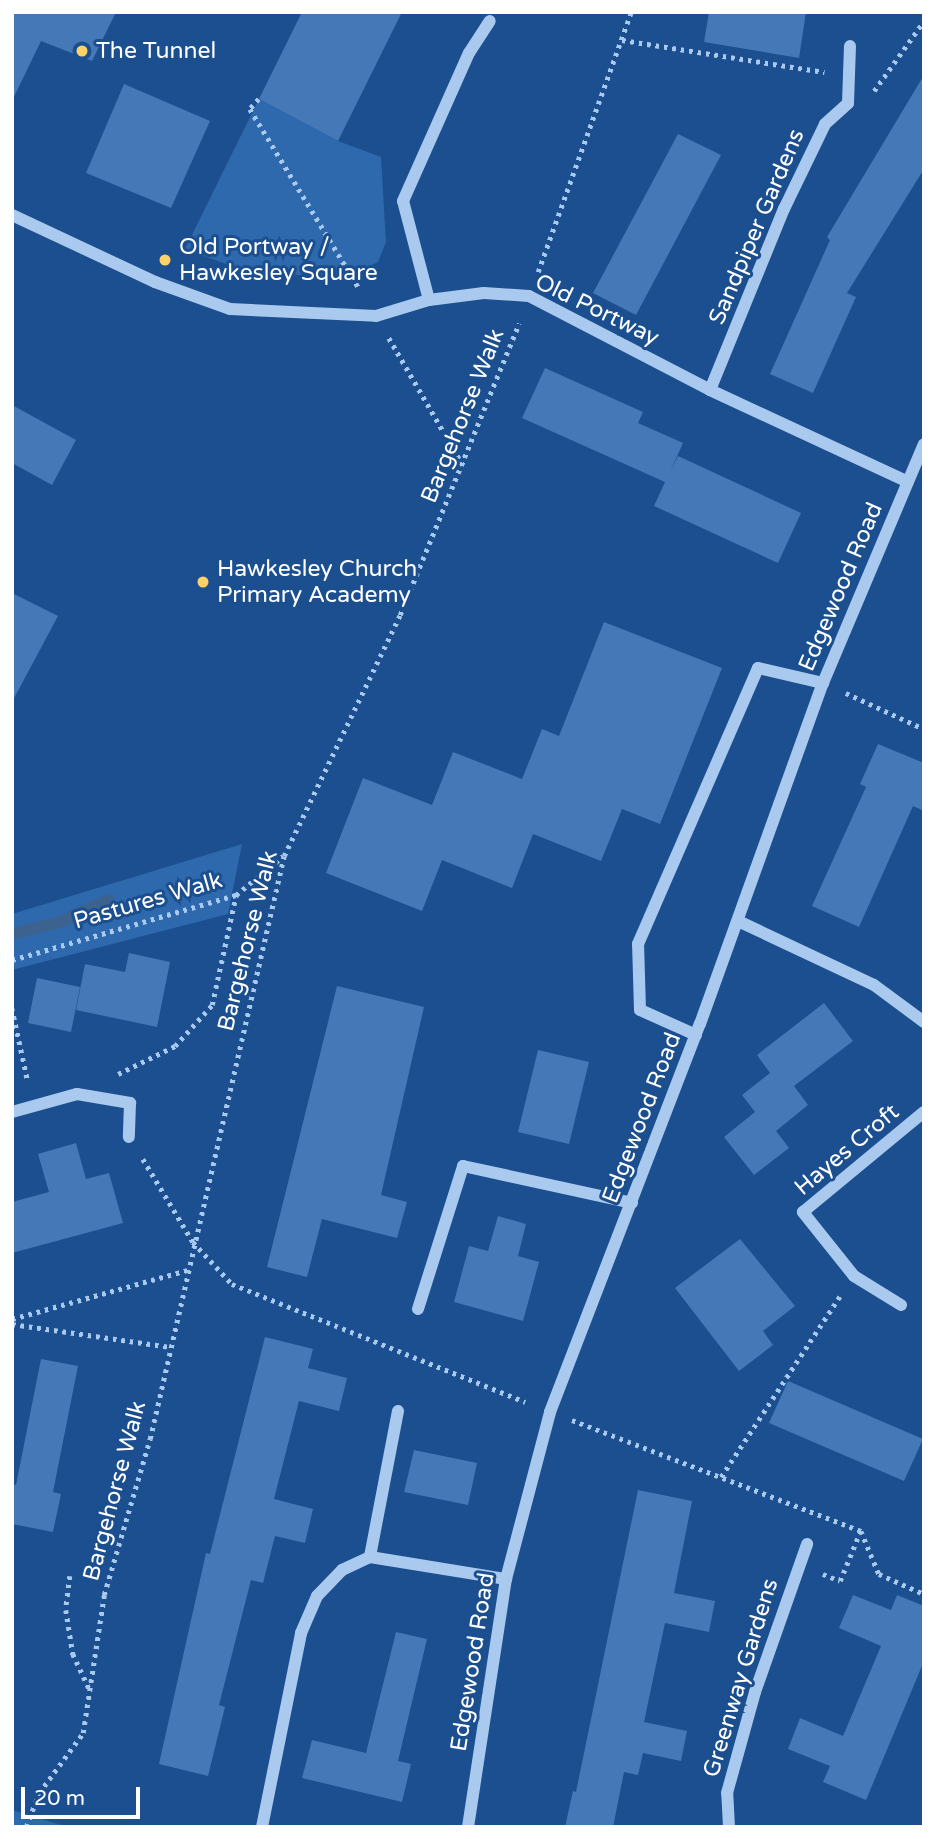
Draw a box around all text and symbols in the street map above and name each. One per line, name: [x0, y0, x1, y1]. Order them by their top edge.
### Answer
place label: The Tunnel: [96, 37, 216, 65]
marker: The Tunnel: [74, 43, 90, 59]
street label: Sandpiper Gardens: [703, 125, 811, 329]
place label: Old Portway / Hawkesley Square: [179, 233, 378, 287]
marker: Old Portway / Hawkesley Square: [157, 252, 173, 268]
street label: Old Portway: [531, 268, 663, 352]
street label: Bargehorse Walk: [416, 325, 510, 507]
street label: Edgewood Road: [793, 498, 889, 676]
place label: Hawkesley Church Primary Academy: [217, 555, 417, 609]
marker: Hawkesley Church Primary Academy: [195, 574, 211, 590]
street label: Bargehorse Walk: [212, 848, 284, 1034]
street label: Pastures Walk: [70, 867, 226, 935]
street label: Edgewood Road: [597, 1029, 687, 1207]
street label: Hayes Croft: [789, 1098, 905, 1202]
street label: Bargehorse Walk: [78, 1398, 152, 1584]
street label: Edgewood Road: [445, 1571, 501, 1753]
street label: Greenway Gardens: [698, 1575, 784, 1781]
scale bar: [24, 1772, 144, 1816]
text: 20 m: [34, 1786, 85, 1811]

